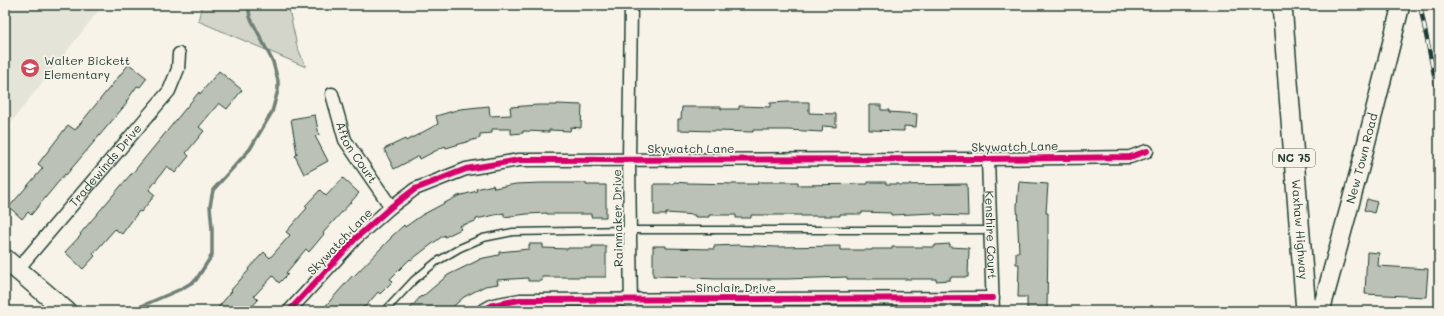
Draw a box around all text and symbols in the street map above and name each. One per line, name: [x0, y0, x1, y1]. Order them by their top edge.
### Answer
place label: Walter Bickett Elementary: [44, 52, 130, 82]
school or university icon: Walter Bickett Elementary: [19, 57, 41, 79]
street label: New Town Road: [1342, 111, 1381, 205]
street label: Tradewinds Drive: [65, 120, 145, 210]
street label: Afton Court: [333, 120, 381, 186]
street label: Skywatch Lane: [971, 137, 1059, 155]
street label: Skywatch Lane: [648, 140, 735, 156]
road number: NC 75: [1273, 149, 1315, 167]
street label: Rainmaker Drive: [608, 169, 626, 267]
street label: Waxhaw Highway: [1289, 178, 1312, 280]
street label: Kenshire Court: [982, 190, 1001, 279]
street label: Skywatch Lane: [303, 204, 375, 278]
street label: Sinclair Drive: [696, 279, 776, 295]

